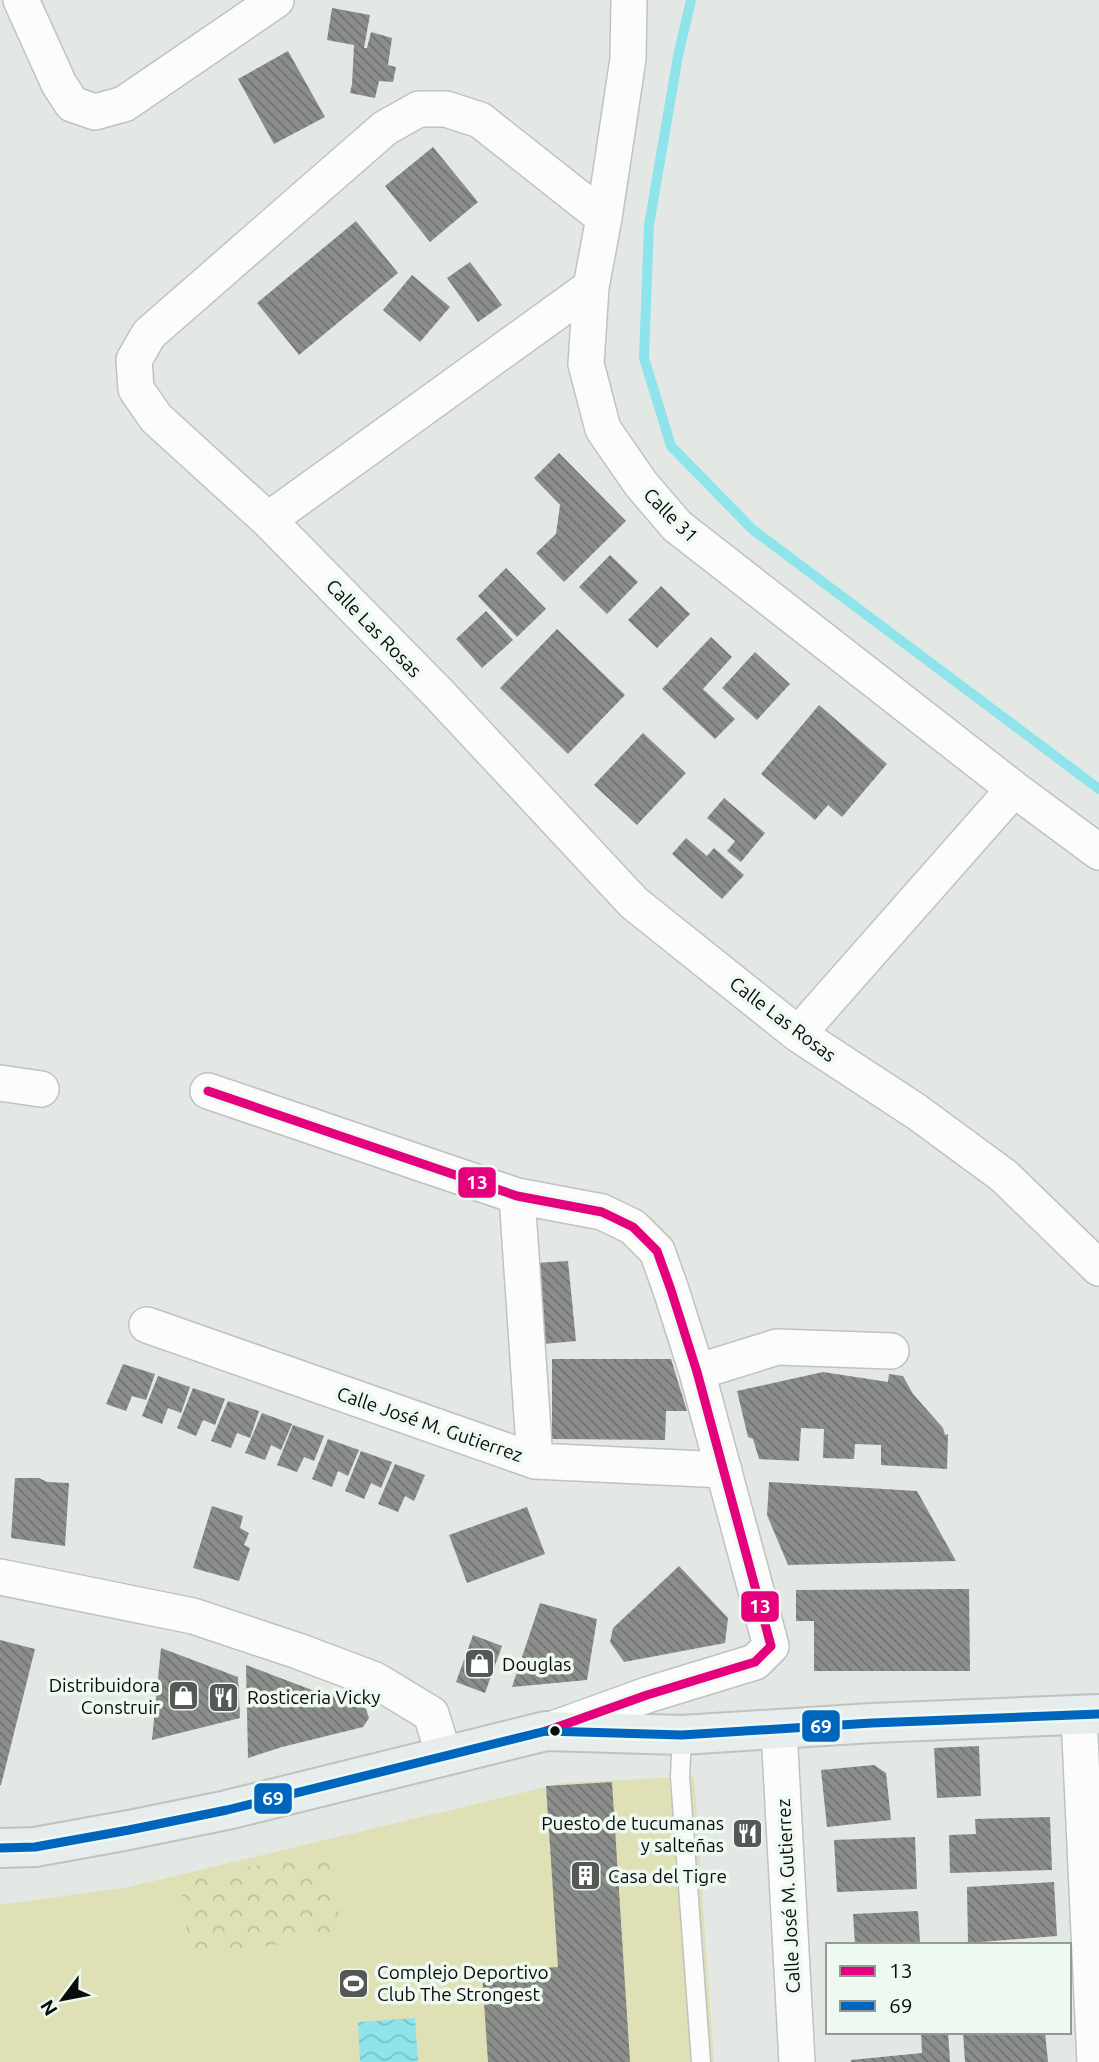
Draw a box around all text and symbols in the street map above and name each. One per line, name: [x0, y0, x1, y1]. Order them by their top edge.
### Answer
street label: Calle 31: [639, 483, 703, 547]
street label: Calle Las Rosas: [322, 575, 426, 681]
street label: Calle Las Rosas: [725, 972, 841, 1066]
line badge: 13: [457, 1166, 497, 1199]
text: 13: [466, 1171, 488, 1193]
street label: Calle José M. Gutierrez: [334, 1382, 526, 1466]
line badge: 13: [740, 1590, 780, 1623]
text: 13: [749, 1595, 771, 1617]
shop icon: Douglas: [462, 1647, 496, 1681]
place label: Douglas: [502, 1653, 571, 1675]
place label: Distribuidora Construir: [49, 1674, 160, 1718]
shop icon: Distribuidora Construir: [166, 1679, 200, 1713]
restaurant icon: Rosticeria Vicky: [207, 1680, 241, 1714]
place label: Rosticeria Vicky: [247, 1686, 380, 1708]
line badge: 69: [801, 1709, 841, 1743]
text: 69: [810, 1715, 832, 1737]
unlabelled marker: [548, 1724, 562, 1738]
line badge: 69: [253, 1782, 293, 1815]
text: 69: [262, 1787, 284, 1809]
street label: Calle José M. Gutierrez: [772, 1798, 804, 1994]
place label: Puesto de tucumanas y salteñas: [541, 1812, 724, 1856]
restaurant icon: Puesto de tucumanas y salteñas: [730, 1817, 764, 1851]
building icon: Casa del Tigre: [568, 1859, 602, 1893]
place label: Casa del Tigre: [608, 1865, 727, 1887]
legend: [826, 1943, 1071, 2034]
text: 13: [889, 1958, 913, 1982]
place label: Complejo Deportivo Club The Strongest: [377, 1961, 549, 2005]
north arrow: [28, 1964, 98, 2034]
sports icon: Complejo Deportivo Club The Strongest: [337, 1966, 371, 2000]
text: 69: [889, 1993, 913, 2017]
text: N: [35, 1996, 62, 2020]

